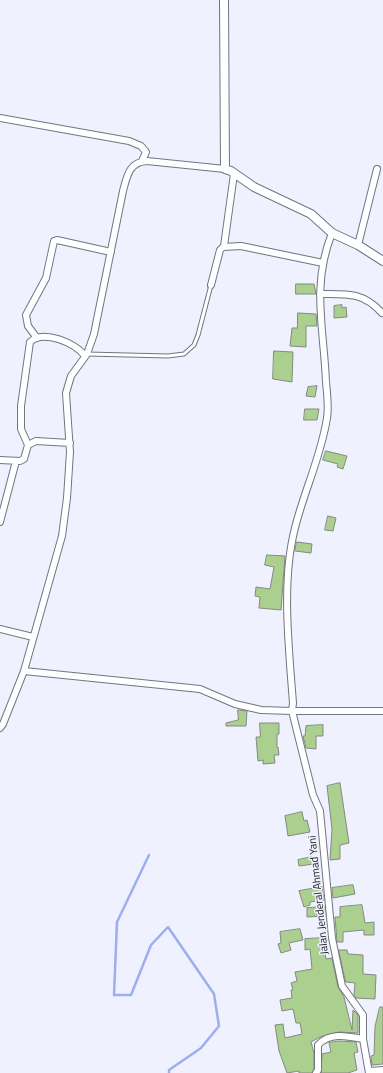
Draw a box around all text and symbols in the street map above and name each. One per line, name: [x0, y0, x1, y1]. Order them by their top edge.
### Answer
street label: Jalan Jenderal Ahmad Yani: [306, 835, 332, 955]

